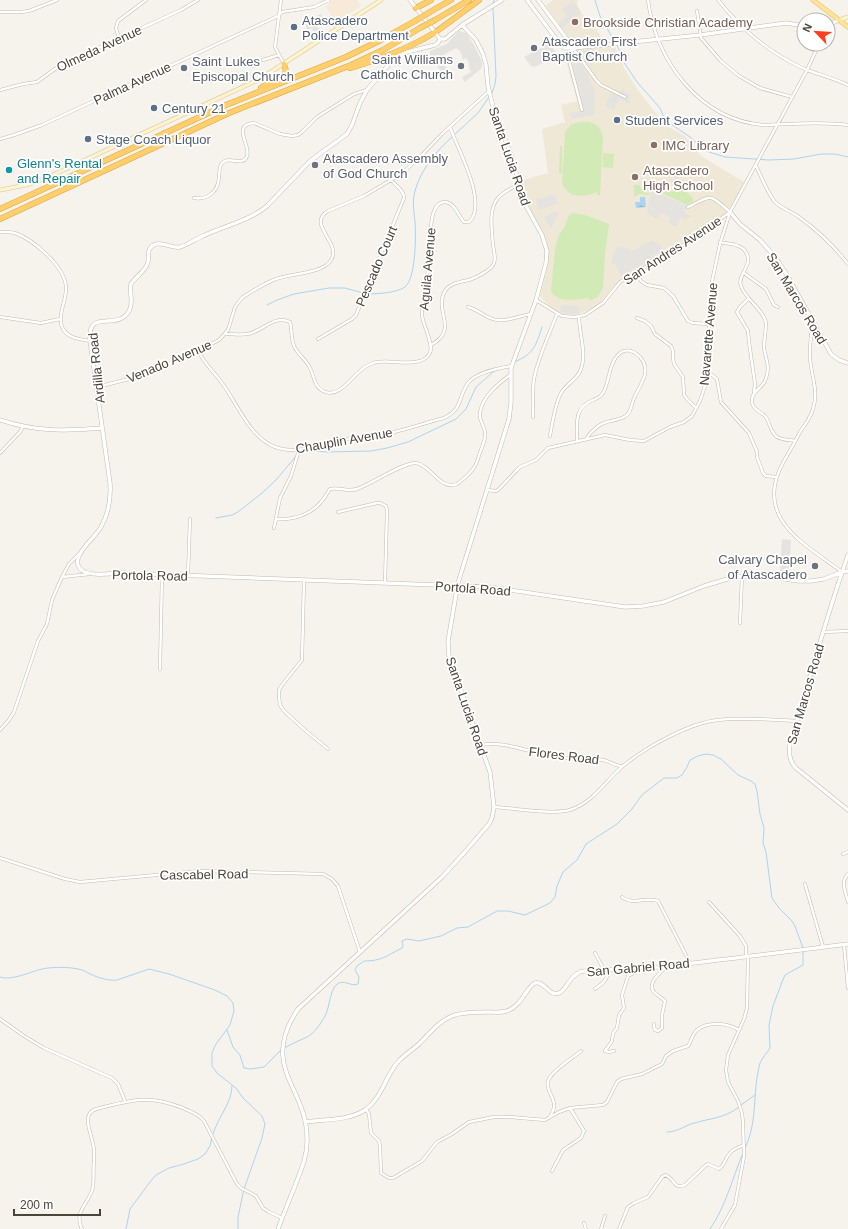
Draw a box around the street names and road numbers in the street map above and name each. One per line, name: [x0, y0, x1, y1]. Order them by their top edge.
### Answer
street label: Olmeda Avenue: [54, 22, 144, 75]
street label: Palma Avenue: [91, 59, 173, 108]
street label: Santa Lucia Road: [486, 105, 533, 207]
street label: San Andres Avenue: [620, 213, 724, 288]
street label: Pescado Court: [353, 223, 400, 309]
street label: Aguila Avenue: [416, 227, 439, 311]
street label: San Marcos Road: [763, 250, 830, 347]
street label: Navarette Avenue: [697, 282, 720, 386]
street label: Ardilla Road: [85, 332, 108, 404]
street label: Venado Avenue: [124, 337, 214, 386]
street label: Chauplin Avenue: [294, 425, 394, 456]
street label: Portola Road: [112, 567, 188, 584]
street label: Portola Road: [435, 578, 511, 599]
street label: San Marcos Road: [784, 642, 827, 746]
street label: Santa Lucia Road: [443, 655, 490, 757]
street label: Flores Road: [528, 744, 600, 767]
street label: Cascabel Road: [159, 866, 249, 883]
street label: San Gabriel Road: [586, 956, 690, 979]

